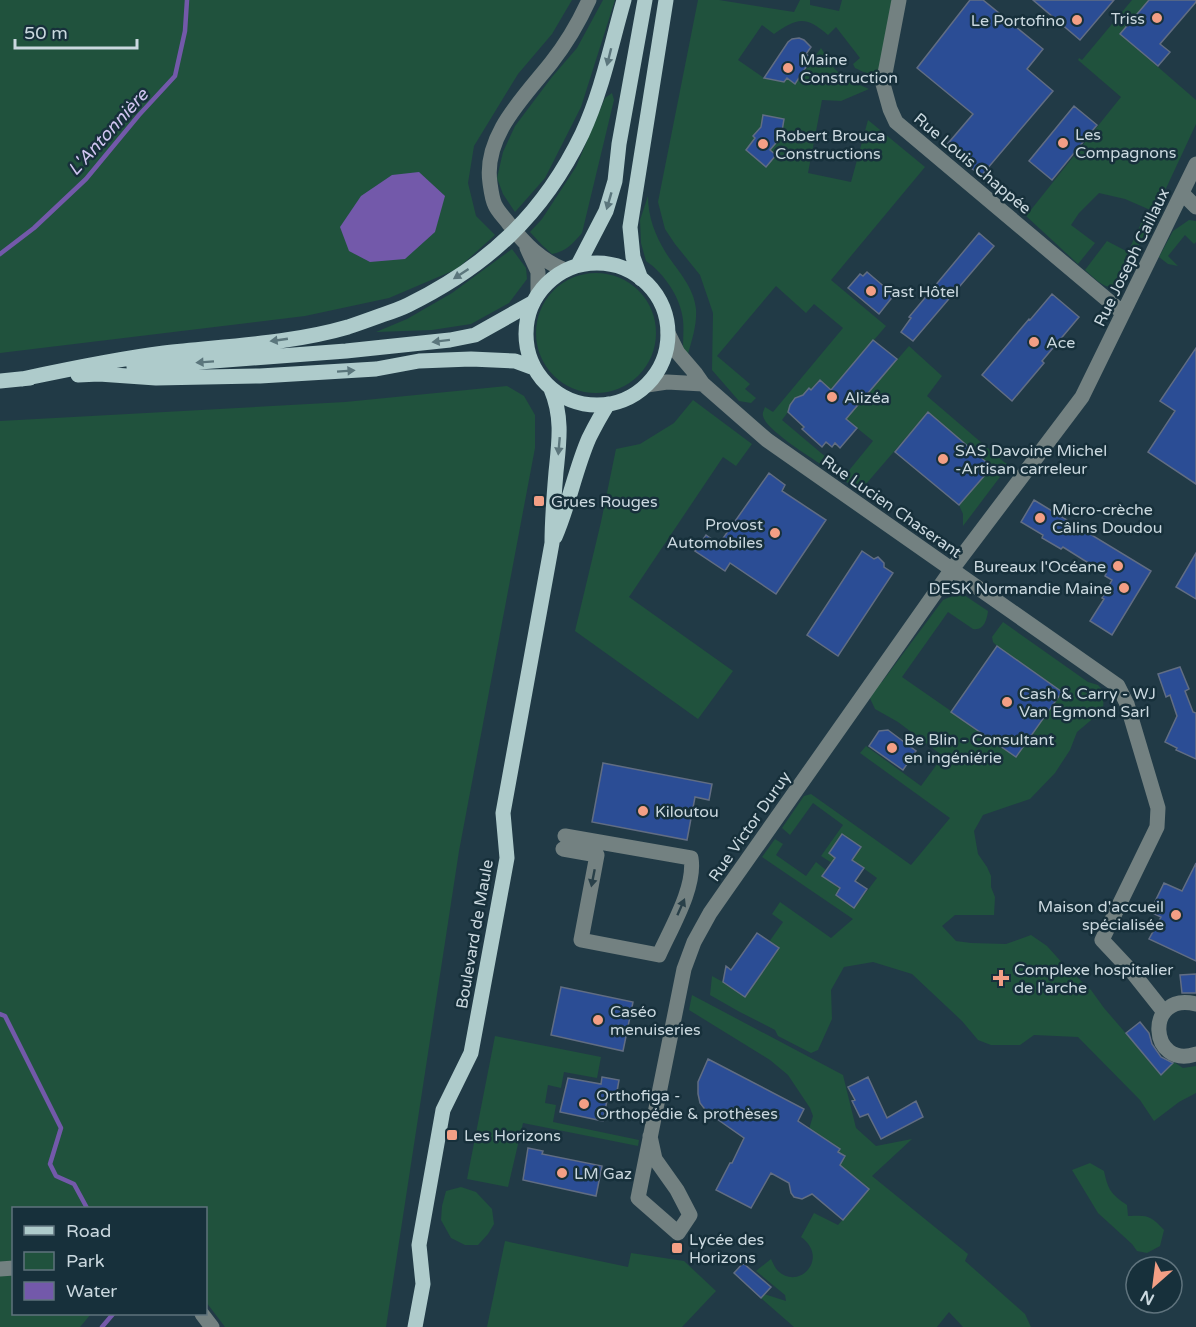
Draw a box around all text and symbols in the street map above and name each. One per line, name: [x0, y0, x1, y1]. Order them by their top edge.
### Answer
place label: Triss: [1111, 9, 1145, 29]
place label: Le Portofino: [971, 11, 1065, 31]
marker: Triss: [1150, 11, 1164, 25]
scale bar: [15, 12, 136, 50]
marker: Le Portofino: [1070, 13, 1084, 27]
text: 50 m: [24, 22, 68, 44]
one-way arrow: [603, 47, 613, 66]
place label: Maine Construction: [800, 50, 898, 88]
marker: Maine Construction: [781, 61, 795, 75]
water label: L'Antonnière: [63, 83, 153, 180]
street label: Rue Louis Chappée: [910, 109, 1035, 219]
place label: Les Compagnons: [1075, 125, 1176, 163]
place label: Robert Brouca Constructions: [775, 126, 886, 164]
marker: Les Compagnons: [1056, 136, 1070, 150]
marker: Robert Brouca Constructions: [756, 137, 770, 151]
street label: Rue Joseph Caillaux: [1090, 185, 1174, 330]
one-way arrow: [604, 192, 613, 210]
one-way arrow: [452, 269, 469, 280]
place label: Fast Hôtel: [883, 282, 959, 302]
marker: Fast Hôtel: [864, 284, 878, 298]
place label: Ace: [1046, 333, 1075, 353]
one-way arrow: [270, 335, 289, 344]
marker: Ace: [1027, 335, 1041, 349]
one-way arrow: [431, 336, 450, 346]
one-way arrow: [195, 357, 214, 366]
one-way arrow: [337, 366, 356, 375]
place label: Alizéa: [844, 388, 890, 408]
marker: Alizéa: [825, 390, 839, 404]
one-way arrow: [554, 436, 563, 455]
place label: SAS Davoine Michel -Artisan carreleur: [955, 441, 1107, 479]
street label: Rue Lucien Chaserant: [818, 451, 965, 563]
marker: SAS Davoine Michel -Artisan carreleur: [936, 452, 950, 466]
place label: Grues Rouges: [551, 492, 658, 512]
marker: Grues Rouges: [532, 494, 546, 508]
place label: Micro-crèche Câlins Doudou: [1052, 500, 1162, 538]
marker: Micro-crèche Câlins Doudou: [1033, 511, 1047, 525]
place label: Provost Automobiles: [667, 515, 763, 553]
marker: Provost Automobiles: [768, 526, 782, 540]
place label: Bureaux l'Océane: [974, 557, 1106, 577]
marker: Bureaux l'Océane: [1111, 559, 1125, 573]
place label: DESK Normandie Maine: [929, 579, 1112, 599]
marker: DESK Normandie Maine: [1117, 581, 1131, 595]
place label: Cash & Carry - WJ Van Egmond Sarl: [1019, 684, 1156, 722]
marker: Cash & Carry - WJ Van Egmond Sarl: [1000, 695, 1014, 709]
place label: Be Blin - Consultant en ingéniérie: [904, 730, 1054, 768]
marker: Be Blin - Consultant en ingéniérie: [885, 741, 899, 755]
street label: Rue Victor Duruy: [704, 767, 796, 886]
place label: Kiloutou: [655, 802, 719, 822]
marker: Kiloutou: [636, 804, 650, 818]
street label: Boulevard de Maule: [452, 858, 498, 1010]
one-way arrow: [588, 869, 597, 888]
place label: Maison d'accueil spécialisée: [1038, 897, 1164, 935]
one-way arrow: [676, 898, 685, 915]
marker: Maison d'accueil spécialisée: [1169, 908, 1183, 922]
place label: Complexe hospitalier de l'arche: [1014, 960, 1174, 998]
marker: Complexe hospitalier de l'arche: [992, 969, 1010, 987]
place label: Caséo menuiseries: [610, 1002, 701, 1040]
marker: Caséo menuiseries: [591, 1013, 605, 1027]
place label: Orthofiga - Orthopédie & prothèses: [596, 1086, 778, 1124]
marker: Orthofiga - Orthopédie & prothèses: [577, 1097, 591, 1111]
place label: Les Horizons: [464, 1126, 561, 1146]
marker: Les Horizons: [445, 1128, 459, 1142]
place label: LM Gaz: [574, 1164, 632, 1184]
marker: LM Gaz: [555, 1166, 569, 1180]
legend: [12, 1207, 207, 1315]
text: Road: [66, 1220, 111, 1242]
place label: Lycée des Horizons: [689, 1230, 764, 1268]
marker: Lycée des Horizons: [670, 1241, 684, 1255]
text: Park: [66, 1250, 105, 1272]
north arrow: [1124, 1255, 1184, 1315]
text: Water: [66, 1280, 117, 1302]
text: N: [1137, 1286, 1158, 1309]

